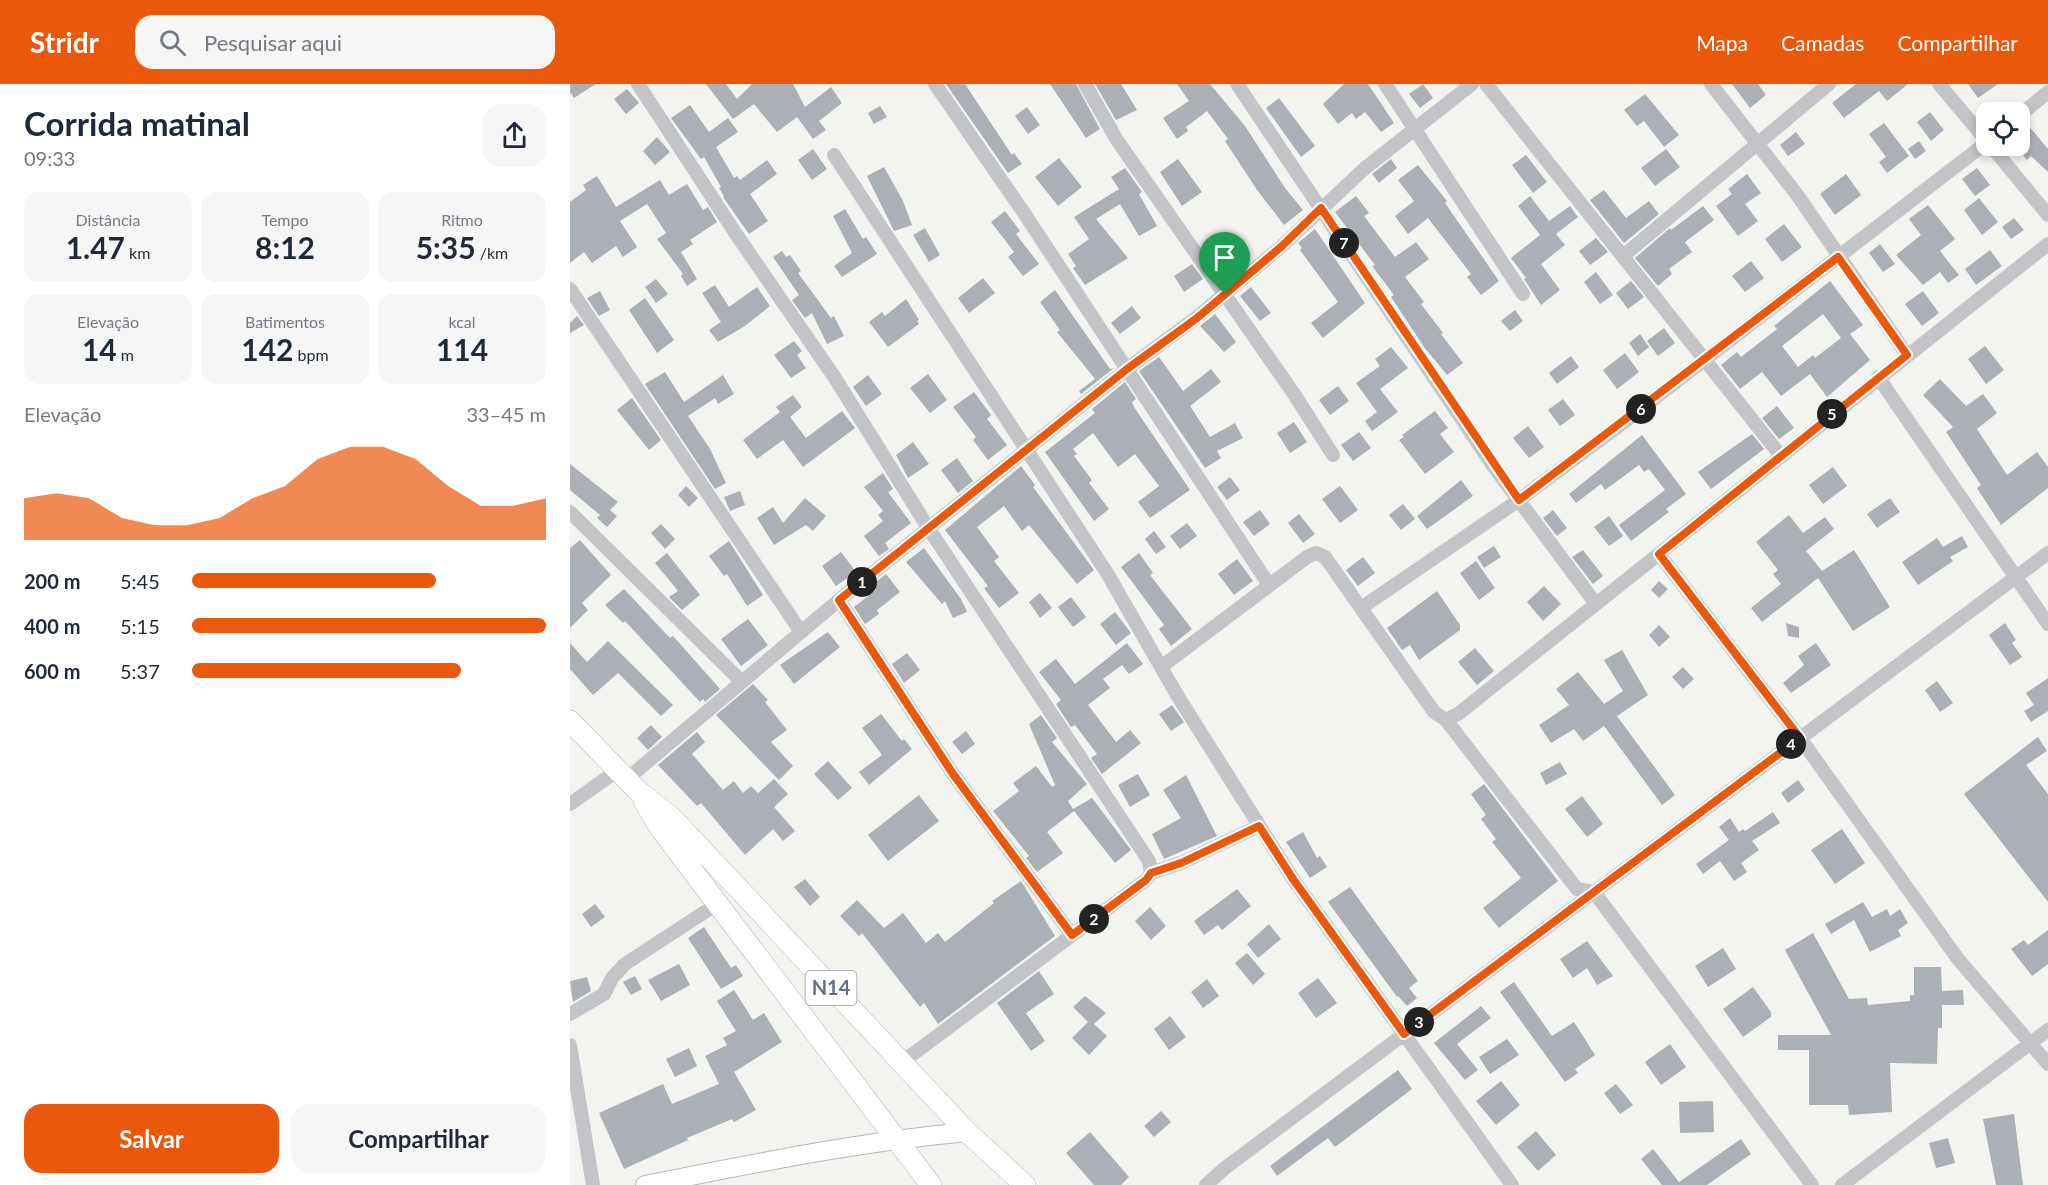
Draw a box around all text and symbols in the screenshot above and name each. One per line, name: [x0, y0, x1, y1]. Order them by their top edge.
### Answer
search box: [135, 15, 555, 69]
text: Stridr: [30, 25, 99, 59]
icon: search: [156, 26, 189, 59]
text: Pesquisar aqui: [204, 29, 342, 56]
text: Mapa: [1696, 30, 1748, 55]
text: Camadas: [1781, 30, 1864, 55]
text: Compartilhar: [1897, 30, 2018, 55]
map controls: [1976, 102, 2030, 156]
button: locate: [1976, 102, 2030, 156]
text: Corrida matinal: [24, 103, 250, 143]
button: share: [483, 104, 546, 167]
text: 09:33: [24, 146, 75, 170]
text: Distância: [76, 210, 140, 229]
text: Tempo: [261, 210, 309, 229]
text: Ritmo: [441, 210, 483, 229]
pin: 7: [1329, 228, 1359, 258]
text: 1.47: [66, 229, 125, 265]
text: 8:12: [255, 229, 315, 265]
text: 5:35: [416, 229, 476, 265]
pin: [1199, 232, 1250, 294]
text: 7: [1339, 233, 1349, 252]
icon: arrive: [1208, 241, 1241, 274]
text: km: [125, 243, 150, 262]
text: /km: [476, 243, 508, 262]
text: Elevação: [77, 312, 139, 331]
text: Batimentos: [245, 312, 325, 331]
text: kcal: [448, 312, 476, 331]
text: 14: [82, 331, 117, 367]
text: 142: [241, 331, 294, 367]
text: 114: [436, 331, 488, 367]
text: m: [117, 345, 134, 364]
text: bpm: [294, 345, 329, 364]
pin: 6: [1626, 394, 1656, 424]
text: 6: [1636, 399, 1646, 418]
pin: 5: [1817, 399, 1847, 429]
text: Elevação: [24, 402, 101, 426]
text: 33–45 m: [466, 402, 546, 426]
text: 5: [1827, 404, 1837, 423]
pin: 1: [847, 567, 877, 597]
text: 200 m: [24, 569, 80, 593]
text: 5:45: [120, 569, 160, 593]
text: 1: [857, 572, 867, 591]
text: 400 m: [24, 614, 80, 638]
text: 5:15: [120, 614, 160, 638]
text: 600 m: [24, 659, 80, 683]
text: 5:37: [120, 659, 160, 683]
pin: 4: [1776, 729, 1806, 759]
text: 4: [1786, 734, 1796, 753]
pin: 2: [1079, 904, 1109, 934]
text: 2: [1089, 909, 1099, 928]
road number: N14: [806, 971, 856, 1005]
pin: 3: [1404, 1007, 1434, 1037]
text: 3: [1414, 1012, 1424, 1031]
button: Salvar: [24, 1104, 279, 1173]
button: Compartilhar: [291, 1104, 546, 1173]

